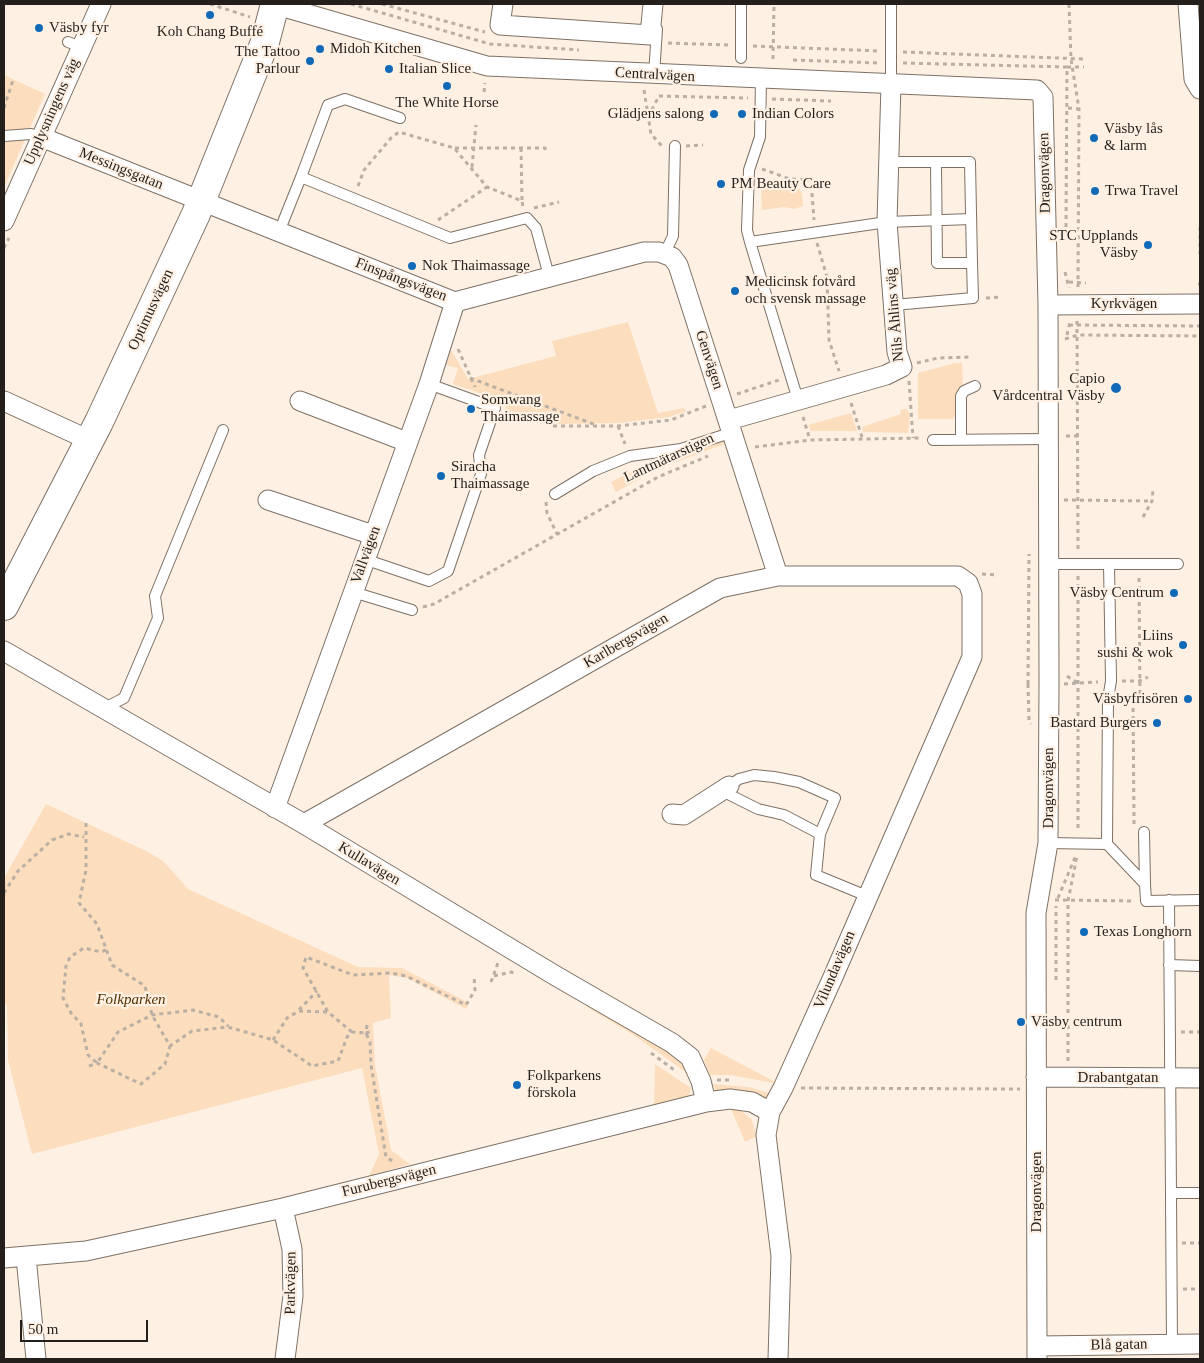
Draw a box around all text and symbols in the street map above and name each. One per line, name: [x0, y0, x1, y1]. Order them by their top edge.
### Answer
marker: Koh Chang Buffé: [204, 9, 216, 21]
place label: Väsby fyr: [49, 19, 109, 37]
marker: Väsby fyr: [33, 22, 45, 34]
place label: Koh Chang Buffé: [157, 23, 263, 41]
place label: Midoh Kitchen: [330, 40, 421, 58]
place label: The Tattoo Parlour: [235, 43, 300, 78]
marker: Midoh Kitchen: [314, 43, 326, 55]
marker: The Tattoo Parlour: [304, 55, 316, 67]
street label: Upplysningens väg: [20, 56, 84, 168]
place label: Italian Slice: [399, 60, 471, 78]
marker: Italian Slice: [383, 63, 395, 75]
street label: Centralvägen: [615, 64, 695, 86]
marker: The White Horse: [441, 80, 453, 92]
place label: The White Horse: [395, 94, 499, 112]
place label: Glädjens salong: [608, 105, 704, 123]
place label: Indian Colors: [752, 105, 834, 123]
marker: Glädjens salong: [708, 108, 720, 120]
marker: Indian Colors: [736, 108, 748, 120]
place label: Väsby lås & larm: [1104, 120, 1163, 155]
street label: Dragonvägen: [1035, 132, 1055, 214]
marker: Väsby lås & larm: [1088, 132, 1100, 144]
street label: Messingsgatan: [76, 144, 166, 194]
place label: PM Beauty Care: [731, 175, 831, 193]
marker: PM Beauty Care: [715, 178, 727, 190]
place label: Trwa Travel: [1105, 182, 1178, 200]
marker: Trwa Travel: [1089, 185, 1101, 197]
place label: STC Upplands Väsby: [1049, 227, 1138, 262]
marker: STC Upplands Väsby: [1142, 239, 1154, 251]
street label: Finspångsvägen: [353, 254, 449, 306]
place label: Nok Thaimassage: [422, 257, 530, 275]
marker: Nok Thaimassage: [406, 260, 418, 272]
street label: Optimusvägen: [124, 267, 178, 353]
street label: Nils Åhlins väg: [882, 267, 908, 363]
place label: Medicinsk fotvård och svensk massage: [745, 273, 866, 308]
marker: Medicinsk fotvård och svensk massage: [729, 285, 741, 297]
street label: Kyrkvägen: [1091, 295, 1157, 313]
street label: Genvägen: [691, 328, 727, 392]
place label: Capio Vårdcentral Väsby: [992, 370, 1105, 405]
marker: Capio Vårdcentral Väsby: [1109, 381, 1123, 395]
place label: Somwang Thaimassage: [481, 391, 559, 426]
marker: Somwang Thaimassage: [465, 403, 477, 415]
street label: Lantmätarstigen: [621, 429, 717, 487]
place label: Siracha Thaimassage: [451, 458, 529, 493]
marker: Siracha Thaimassage: [435, 470, 447, 482]
street label: Vallvägen: [347, 524, 385, 586]
place label: Väsby Centrum: [1069, 584, 1164, 602]
marker: Väsby Centrum: [1168, 587, 1180, 599]
street label: Karlbergsvägen: [580, 610, 672, 672]
place label: Liins sushi & wok: [1097, 627, 1173, 662]
marker: Liins sushi & wok: [1177, 639, 1189, 651]
place label: Väsbyfrisören: [1093, 690, 1178, 708]
marker: Väsbyfrisören: [1182, 693, 1194, 705]
place label: Bastard Burgers: [1050, 714, 1147, 732]
marker: Bastard Burgers: [1151, 717, 1163, 729]
street label: Dragonvägen: [1040, 748, 1058, 828]
street label: Kullavägen: [335, 838, 403, 890]
place label: Texas Longhorn: [1094, 923, 1192, 941]
marker: Texas Longhorn: [1078, 926, 1090, 938]
street label: Vilundavägen: [810, 928, 860, 1012]
park label: Folkparken: [96, 991, 166, 1009]
place label: Väsby centrum: [1031, 1013, 1122, 1031]
marker: Väsby centrum: [1015, 1016, 1027, 1028]
place label: Folkparkens förskola: [527, 1067, 601, 1102]
street label: Drabantgatan: [1078, 1069, 1158, 1087]
marker: Folkparkens förskola: [511, 1079, 523, 1091]
street label: Dragonvägen: [1028, 1152, 1046, 1232]
street label: Furubergsvägen: [340, 1161, 438, 1201]
street label: Parkvägen: [281, 1251, 301, 1315]
scale bar: [22, 1310, 150, 1342]
text: 50 m: [28, 1321, 58, 1337]
street label: Blå gatan: [1090, 1336, 1148, 1354]

